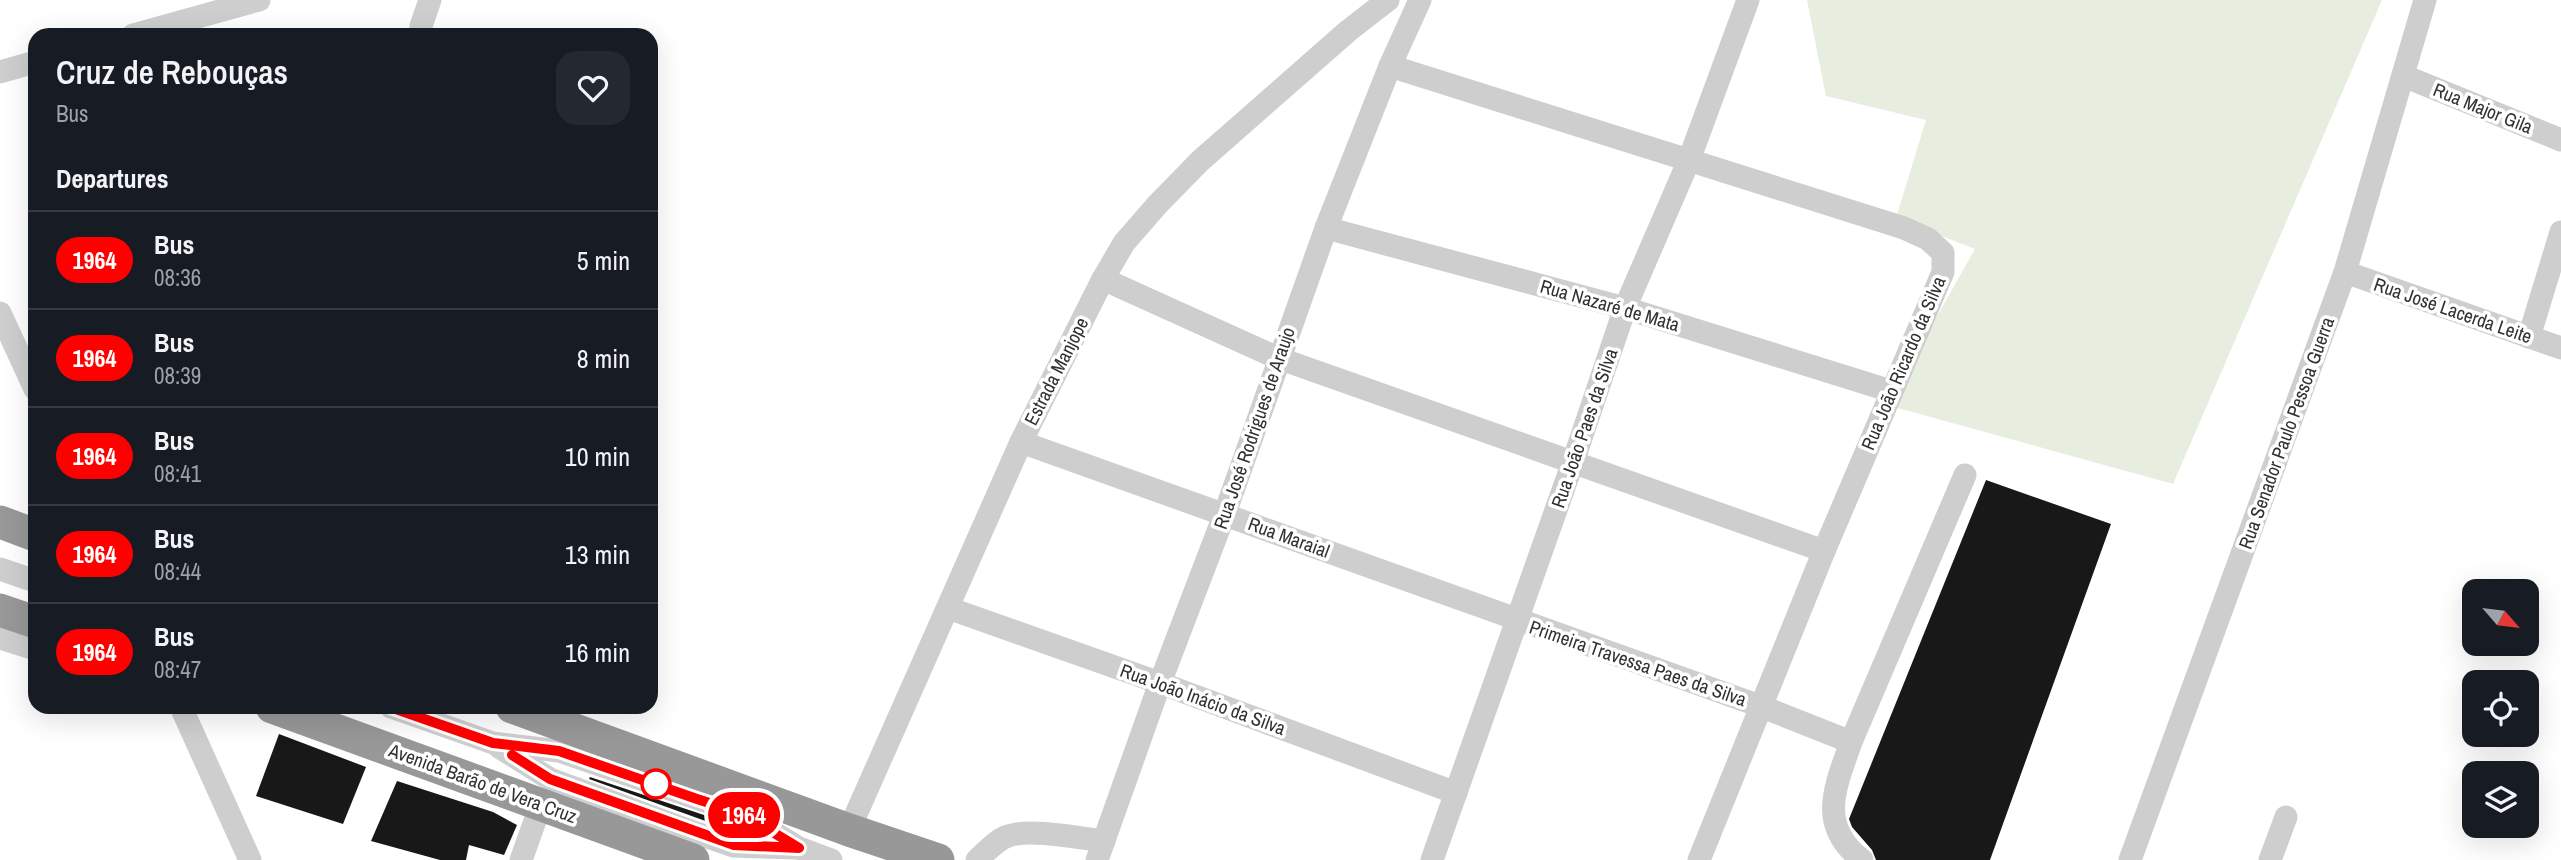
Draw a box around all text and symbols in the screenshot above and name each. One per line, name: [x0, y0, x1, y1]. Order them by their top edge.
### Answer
text: Cruz de Rebouças: [56, 50, 288, 94]
button: heart: [556, 51, 630, 125]
street label: Rua Major Gila: [2430, 76, 2537, 140]
text: Bus: [56, 98, 89, 129]
text: Departures: [56, 161, 169, 196]
text: Bus: [154, 227, 194, 262]
text: 5 min: [577, 243, 630, 278]
text: 1964: [73, 244, 116, 276]
text: 08:36: [154, 262, 201, 293]
street label: Rua José Lacerda Leite: [2371, 271, 2535, 349]
street label: Rua João Ricardo da Silva: [1855, 272, 1951, 454]
street label: Rua Nazaré de Mata: [1537, 273, 1683, 337]
street label: Estrada Manjope: [1018, 313, 1094, 429]
street label: Rua Senador Paulo Pessoa Guerra: [2232, 313, 2340, 553]
street label: Rua José Rodrigues de Araujo: [1207, 323, 1301, 533]
text: Bus: [154, 325, 194, 360]
text: 8 min: [577, 341, 630, 376]
text: 1964: [73, 342, 116, 374]
street label: Rua João Paes da Silva: [1544, 344, 1624, 511]
text: 08:39: [154, 360, 201, 391]
text: Bus: [154, 423, 194, 458]
text: 10 min: [565, 439, 630, 474]
text: 1964: [73, 440, 116, 472]
text: 08:41: [154, 458, 201, 489]
street label: Rua Maraial: [1245, 510, 1333, 564]
text: Bus: [154, 521, 194, 556]
text: 13 min: [565, 537, 630, 572]
text: 1964: [73, 538, 116, 570]
text: 08:44: [154, 556, 201, 587]
north arrow: [2462, 579, 2539, 656]
map controls: [2462, 579, 2539, 838]
street label: Primeira Travessa Paes da Silva: [1526, 614, 1750, 712]
text: Bus: [154, 619, 194, 654]
text: 16 min: [565, 635, 630, 670]
text: 1964: [73, 636, 116, 668]
text: 08:47: [154, 654, 201, 685]
street label: Rua João Inácio da Silva: [1117, 657, 1290, 741]
button: locate: [2462, 670, 2539, 747]
street label: Avenida Barão de Vera Cruz: [385, 737, 581, 829]
button: layers: [2462, 761, 2539, 838]
unlabelled marker: [641, 769, 671, 799]
line badge: 1964: [695, 792, 793, 838]
text: 1964: [722, 799, 766, 831]

